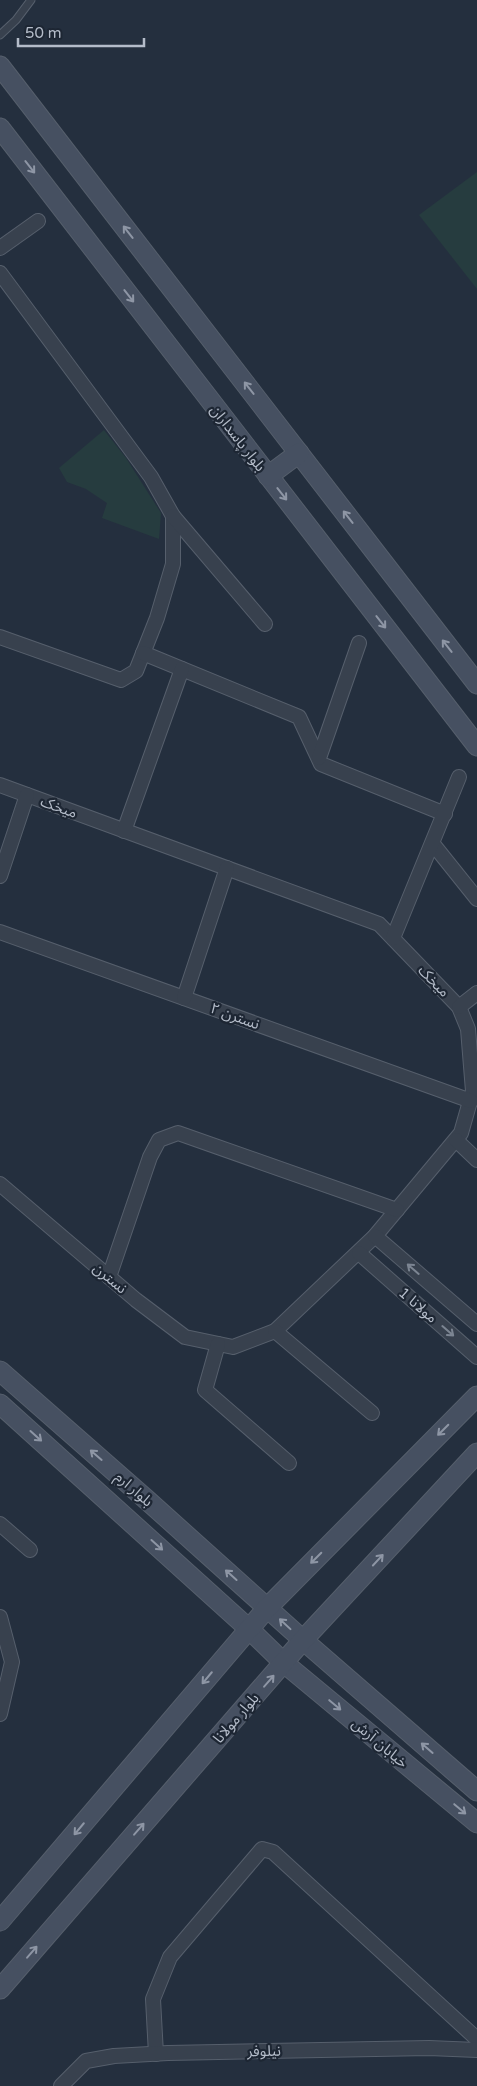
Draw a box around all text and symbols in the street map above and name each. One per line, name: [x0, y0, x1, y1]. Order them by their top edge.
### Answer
scale bar: [18, 15, 144, 47]
text: 50 m: [25, 24, 62, 42]
one-way arrow: [24, 160, 35, 173]
one-way arrow: [123, 225, 133, 239]
one-way arrow: [124, 289, 134, 303]
one-way arrow: [243, 382, 254, 395]
street label: بلوار پاسداران: [205, 401, 270, 476]
one-way arrow: [276, 487, 287, 500]
one-way arrow: [343, 510, 353, 524]
one-way arrow: [376, 615, 386, 629]
one-way arrow: [442, 639, 453, 652]
street label: میخک: [38, 792, 80, 822]
street label: میخک: [414, 961, 454, 1001]
street label: نسترن ۲: [208, 999, 262, 1033]
street label: نسترن: [89, 1259, 131, 1297]
one-way arrow: [407, 1264, 420, 1275]
street label: مولانا 1: [395, 1283, 441, 1327]
one-way arrow: [441, 1325, 454, 1336]
one-way arrow: [437, 1424, 449, 1437]
one-way arrow: [30, 1431, 43, 1442]
one-way arrow: [90, 1450, 103, 1461]
street label: بلوار ارم: [110, 1468, 157, 1512]
one-way arrow: [150, 1540, 163, 1551]
one-way arrow: [310, 1552, 322, 1564]
one-way arrow: [371, 1554, 383, 1567]
one-way arrow: [224, 1569, 237, 1581]
one-way arrow: [278, 1618, 291, 1630]
one-way arrow: [201, 1672, 212, 1685]
one-way arrow: [263, 1674, 274, 1687]
street label: بلوار مولانا: [209, 1689, 263, 1747]
one-way arrow: [328, 1700, 341, 1711]
street label: خیابان آرش: [348, 1714, 412, 1772]
one-way arrow: [420, 1742, 433, 1753]
one-way arrow: [453, 1804, 466, 1815]
one-way arrow: [73, 1822, 84, 1835]
one-way arrow: [133, 1823, 145, 1836]
one-way arrow: [26, 1946, 37, 1959]
street label: نیلوفر: [246, 2042, 281, 2060]

